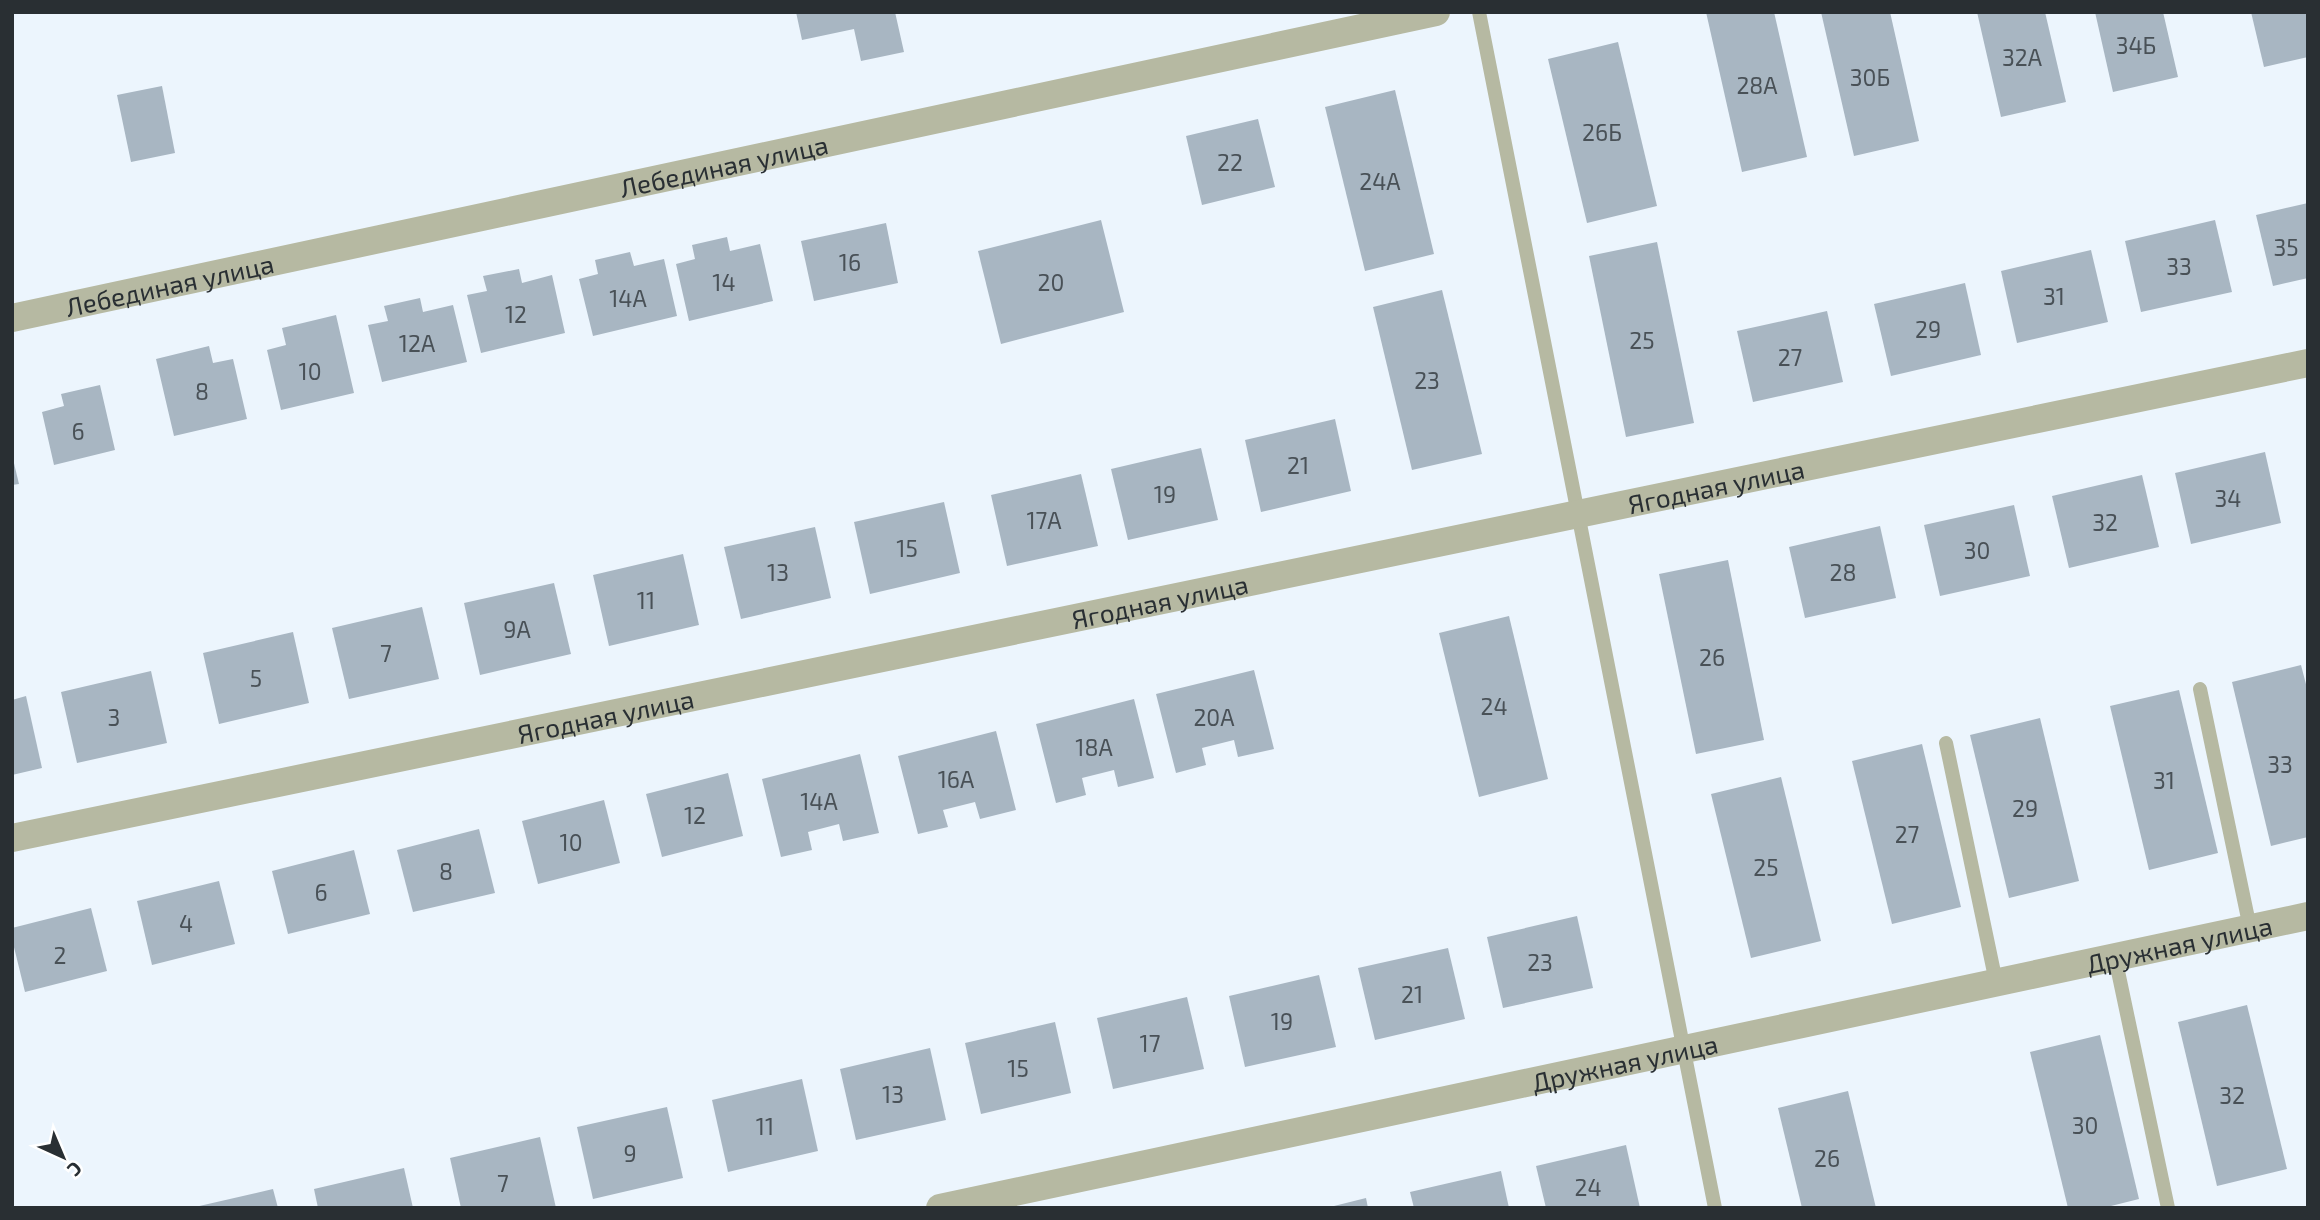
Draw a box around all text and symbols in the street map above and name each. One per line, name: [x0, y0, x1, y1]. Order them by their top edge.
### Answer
house number: 34Б: [2116, 31, 2156, 59]
house number: 32А: [2002, 43, 2043, 71]
house number: 30Б: [1850, 63, 1890, 91]
house number: 28А: [1736, 71, 1778, 99]
house number: 26Б: [1582, 118, 1622, 146]
street label: Лебединая улица: [617, 128, 831, 203]
house number: 22: [1217, 148, 1243, 176]
house number: 24А: [1359, 167, 1401, 195]
house number: 35: [2273, 233, 2299, 261]
street label: Лебединая улица: [62, 247, 276, 322]
house number: 16: [839, 248, 861, 276]
house number: 33: [2166, 252, 2192, 280]
house number: 14: [712, 268, 736, 296]
house number: 20: [1038, 268, 1064, 296]
house number: 31: [2043, 282, 2065, 310]
house number: 14А: [609, 284, 647, 312]
house number: 12: [505, 300, 527, 328]
house number: 29: [1915, 315, 1941, 343]
house number: 25: [1629, 326, 1655, 354]
house number: 12А: [399, 329, 436, 357]
house number: 27: [1778, 343, 1803, 371]
house number: 10: [298, 357, 322, 385]
house number: 23: [1414, 366, 1440, 394]
house number: 8: [195, 377, 209, 405]
house number: 6: [71, 417, 85, 445]
house number: 21: [1287, 451, 1309, 479]
street label: Ягодная улица: [1625, 452, 1807, 519]
house number: 19: [1154, 480, 1176, 508]
house number: 34: [2215, 484, 2241, 512]
house number: 17А: [1026, 506, 1062, 534]
house number: 32: [2092, 508, 2118, 536]
house number: 15: [896, 534, 918, 562]
house number: 30: [1964, 536, 1990, 564]
house number: 13: [767, 558, 789, 586]
house number: 28: [1830, 558, 1856, 586]
street label: Ягодная улица: [1069, 567, 1251, 634]
house number: 11: [637, 586, 655, 614]
house number: 9А: [503, 615, 531, 643]
house number: 7: [380, 639, 392, 667]
house number: 26: [1699, 643, 1725, 671]
house number: 5: [250, 664, 262, 692]
street label: Ягодная улица: [514, 682, 697, 749]
house number: 24: [1480, 692, 1508, 720]
house number: 3: [108, 703, 120, 731]
house number: 20А: [1193, 703, 1235, 731]
house number: 18А: [1075, 733, 1113, 761]
house number: 33: [2267, 750, 2293, 778]
house number: 16А: [938, 765, 975, 793]
house number: 31: [2153, 766, 2175, 794]
house number: 14А: [800, 787, 838, 815]
house number: 29: [2012, 794, 2038, 822]
house number: 12: [684, 801, 706, 829]
house number: 27: [1895, 820, 1920, 848]
house number: 10: [559, 828, 583, 856]
house number: 25: [1753, 853, 1779, 881]
house number: 8: [439, 857, 453, 885]
house number: 6: [314, 878, 328, 906]
house number: 4: [179, 909, 193, 937]
street label: Дружная улица: [2083, 909, 2275, 978]
house number: 2: [54, 941, 66, 969]
house number: 23: [1527, 948, 1553, 976]
house number: 21: [1401, 980, 1423, 1008]
house number: 19: [1271, 1007, 1293, 1035]
street label: Дружная улица: [1529, 1027, 1720, 1097]
house number: 17: [1140, 1029, 1161, 1057]
house number: 15: [1007, 1054, 1029, 1082]
house number: 13: [882, 1080, 904, 1108]
house number: 32: [2219, 1081, 2245, 1109]
house number: 30: [2072, 1111, 2098, 1139]
house number: 11: [756, 1112, 774, 1140]
north arrow: [28, 1122, 98, 1192]
house number: 9: [623, 1139, 637, 1167]
house number: 26: [1814, 1144, 1840, 1172]
text: С: [63, 1157, 87, 1182]
house number: 7: [497, 1169, 509, 1197]
house number: 24: [1574, 1173, 1602, 1201]

